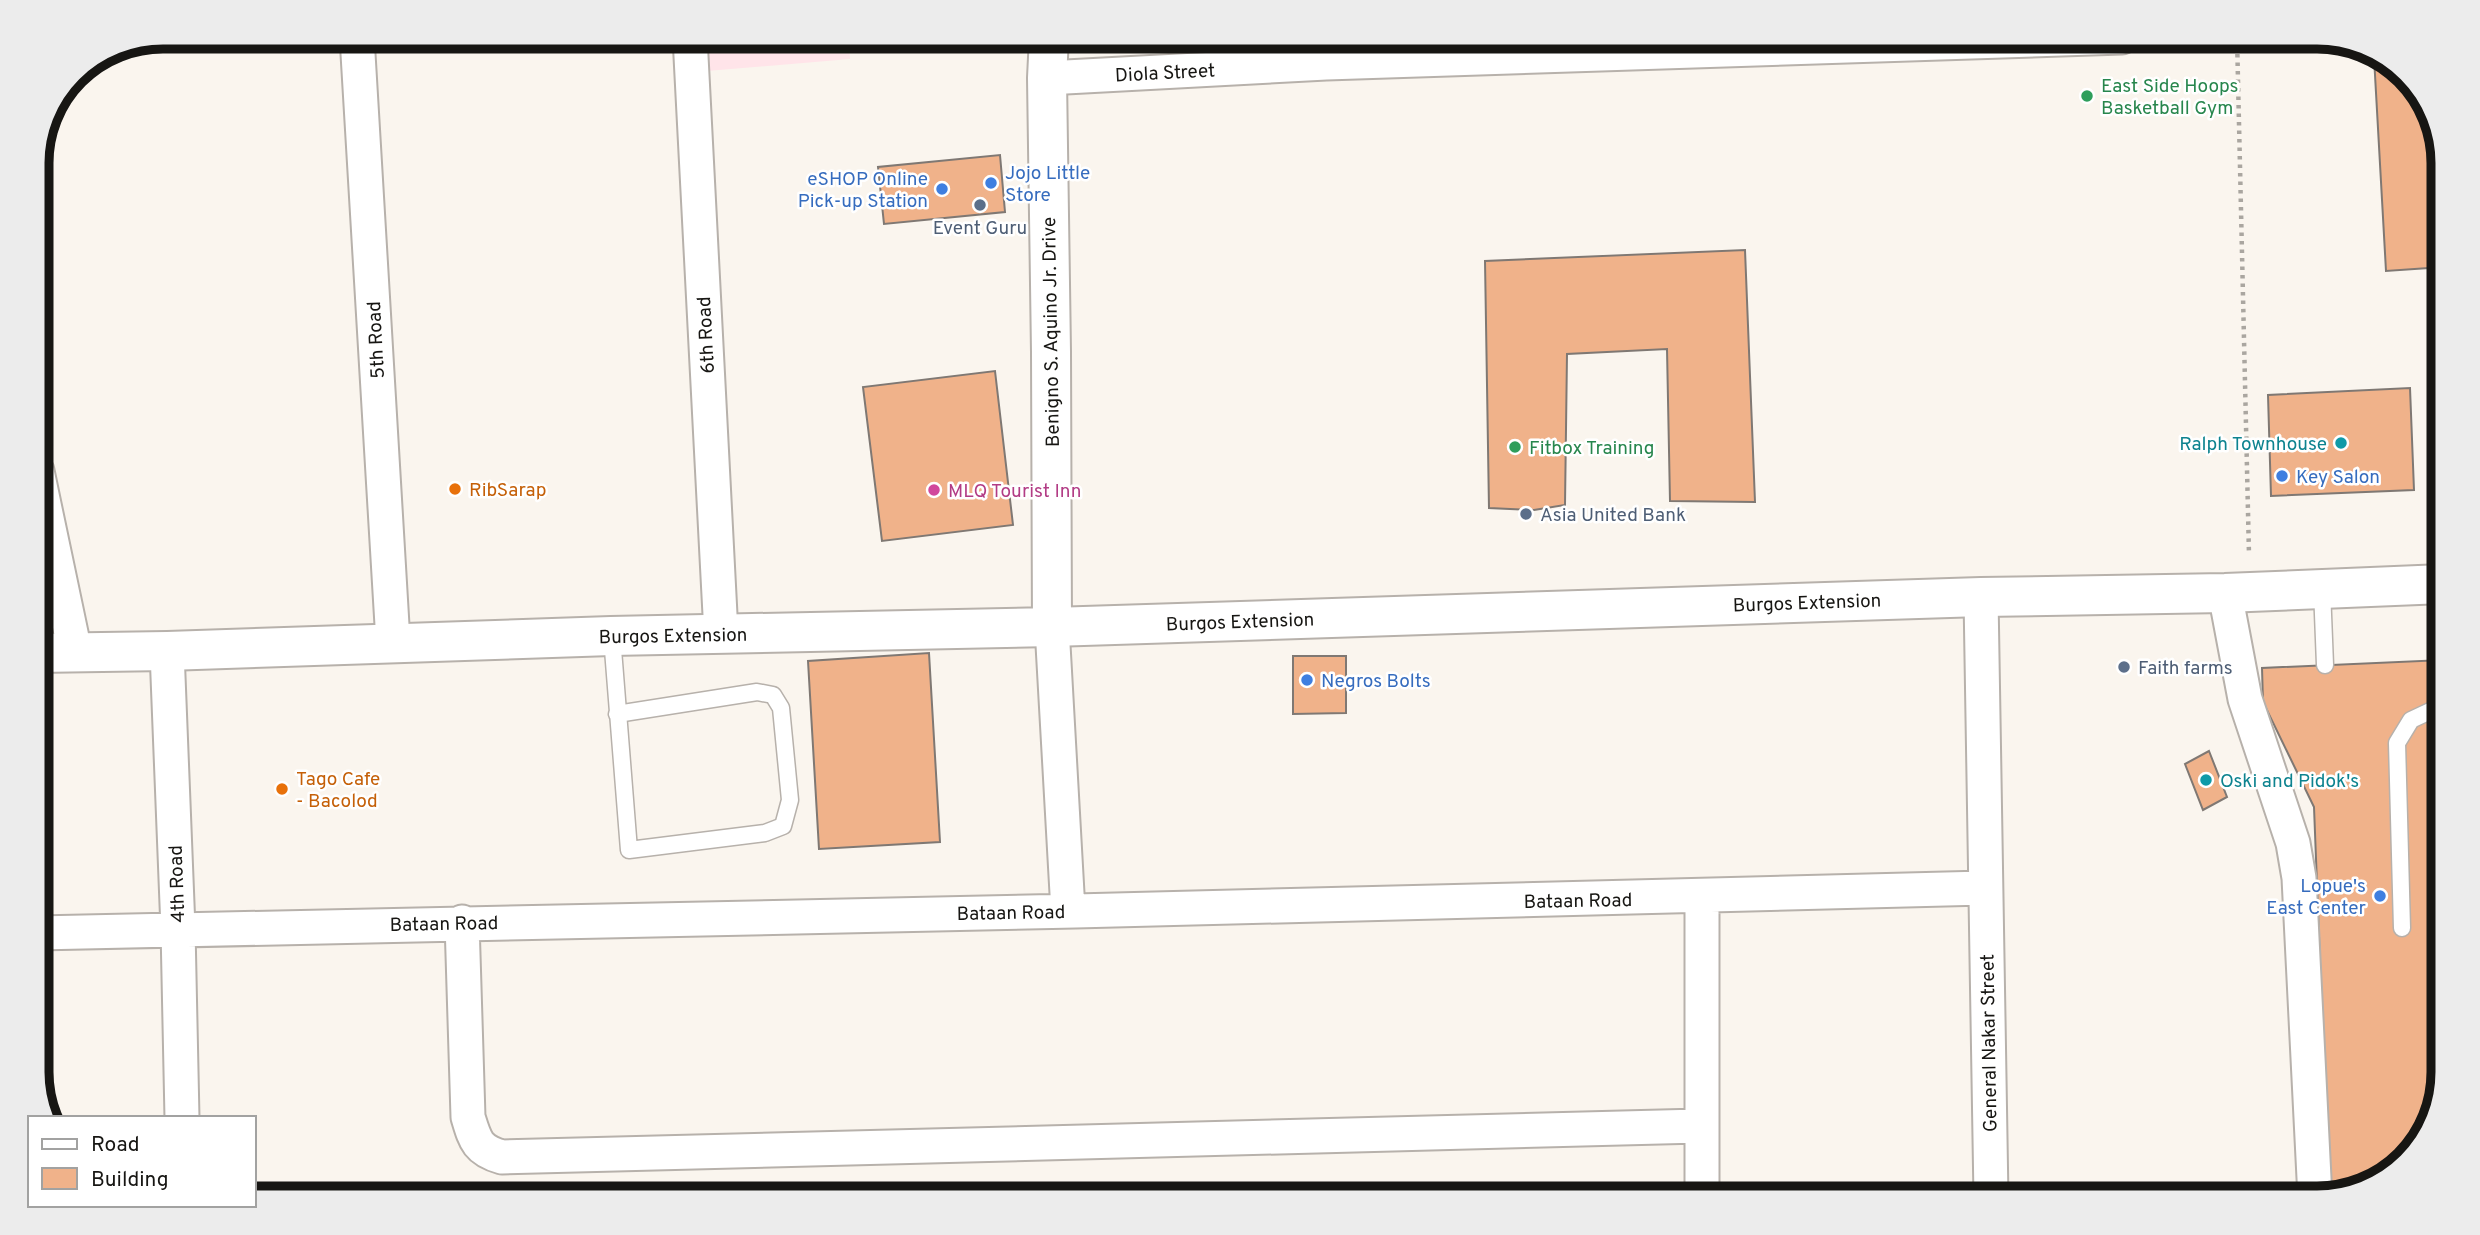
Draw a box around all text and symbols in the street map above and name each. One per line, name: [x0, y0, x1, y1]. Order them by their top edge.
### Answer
street label: Diola Street: [1114, 59, 1216, 89]
place label: East Side Hoops Basketball Gym: [2101, 75, 2238, 121]
marker: East Side Hoops Basketball Gym: [2079, 88, 2095, 104]
place label: Jojo Little Store: [1005, 162, 1090, 208]
place label: eSHOP Online Pick-up Station: [798, 168, 928, 214]
marker: Jojo Little Store: [983, 175, 999, 191]
marker: eSHOP Online Pick-up Station: [934, 181, 950, 197]
marker: Event Guru: [972, 197, 988, 213]
place label: Event Guru: [933, 217, 1027, 241]
street label: Benigno S. Aquino Jr. Drive: [1038, 217, 1066, 447]
street label: 6th Road: [693, 296, 721, 374]
street label: 5th Road: [363, 300, 391, 379]
place label: Ralph Townhouse: [2179, 433, 2327, 457]
marker: Ralph Townhouse: [2333, 435, 2349, 451]
place label: Fitbox Training: [1529, 437, 1654, 461]
marker: Fitbox Training: [1507, 439, 1523, 455]
place label: Key Salon: [2296, 466, 2380, 490]
marker: Key Salon: [2274, 468, 2290, 484]
place label: RibSarap: [469, 479, 546, 503]
place label: MLQ Tourist Inn: [948, 480, 1081, 504]
marker: RibSarap: [447, 481, 463, 497]
marker: MLQ Tourist Inn: [926, 482, 942, 498]
place label: Asia United Bank: [1540, 504, 1686, 528]
marker: Asia United Bank: [1518, 506, 1534, 522]
street label: Burgos Extension: [1732, 589, 1882, 619]
street label: Burgos Extension: [1165, 608, 1315, 638]
street label: Burgos Extension: [599, 624, 748, 650]
place label: Faith farms: [2138, 657, 2233, 681]
marker: Faith farms: [2116, 659, 2132, 675]
place label: Negros Bolts: [1321, 670, 1431, 694]
marker: Negros Bolts: [1299, 672, 1315, 688]
place label: Tago Cafe - Bacolod: [296, 768, 380, 814]
place label: Oski and Pidok's: [2220, 770, 2359, 794]
marker: Oski and Pidok's: [2198, 772, 2214, 788]
marker: Tago Cafe - Bacolod: [274, 781, 290, 797]
street label: 4th Road: [165, 845, 191, 923]
place label: Lopue's East Center: [2266, 875, 2367, 921]
marker: Lopue's East Center: [2372, 888, 2388, 904]
street label: Bataan Road: [1523, 889, 1633, 915]
street label: Bataan Road: [956, 901, 1066, 927]
street label: Bataan Road: [389, 912, 499, 938]
street label: General Nakar Street: [1976, 954, 2004, 1132]
legend: [28, 1116, 256, 1207]
text: Road: [91, 1132, 140, 1159]
text: Building: [91, 1167, 169, 1194]

